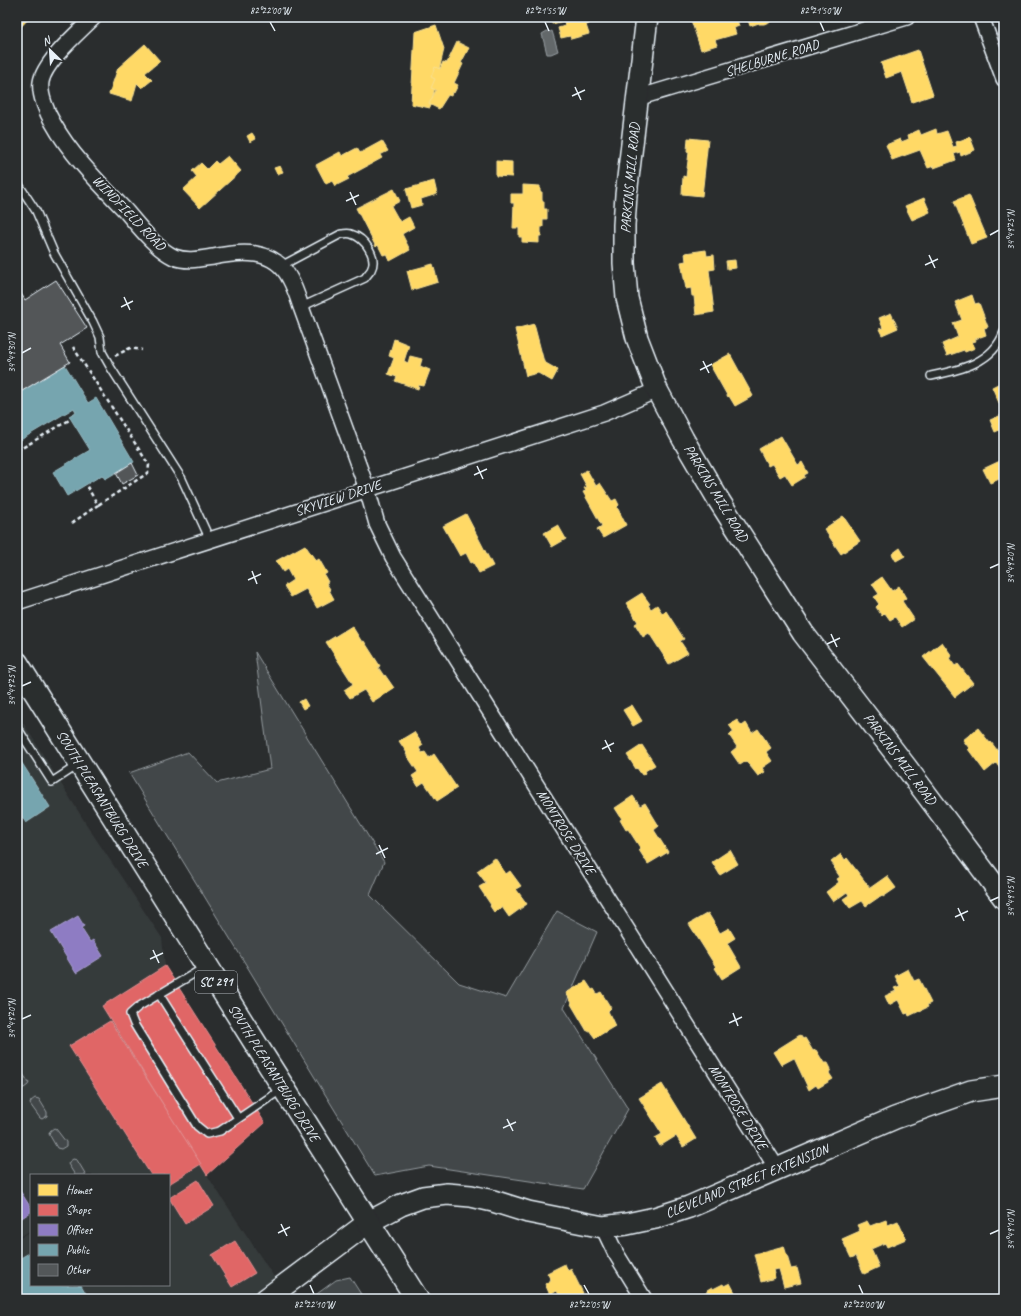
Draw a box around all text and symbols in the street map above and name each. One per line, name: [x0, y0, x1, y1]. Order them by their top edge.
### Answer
text: 82°22'00"W: [250, 4, 292, 17]
text: 82°21'55"W: [525, 4, 567, 17]
text: 82°21'50"W: [800, 4, 842, 17]
north arrow: [30, 30, 70, 70]
text: N: [40, 32, 54, 49]
street label: SHELBURNE ROAD: [723, 35, 822, 80]
street label: PARKINS MILL ROAD: [617, 120, 643, 234]
street label: WINDFIELD ROAD: [89, 172, 170, 255]
text: 34°49'25"N: [1004, 208, 1017, 250]
text: 34°49'30"N: [5, 331, 18, 373]
street label: PARKINS MILL ROAD: [680, 441, 753, 546]
street label: SKYVIEW DRIVE: [293, 476, 385, 520]
text: 34°49'20"N: [1004, 542, 1017, 584]
text: 34°49'25"N: [5, 664, 18, 706]
street label: PARKINS MILL ROAD: [860, 710, 941, 810]
street label: SOUTH PLEASANTBURG DRIVE: [53, 727, 153, 873]
street label: MONTROSE DRIVE: [533, 786, 600, 880]
text: 34°49'15"N: [1004, 875, 1017, 917]
road number: SC 291: [195, 971, 237, 993]
text: 34°49'20"N: [5, 997, 18, 1039]
street label: SOUTH PLEASANTBURG DRIVE: [225, 1001, 325, 1147]
street label: MONTROSE DRIVE: [705, 1061, 772, 1155]
street label: CLEVELAND STREET EXTENSION: [663, 1140, 833, 1222]
legend: [30, 1174, 170, 1286]
text: Homes: [66, 1182, 93, 1198]
text: Shops: [66, 1202, 91, 1218]
text: 34°49'10"N: [1004, 1208, 1017, 1250]
text: Offices: [66, 1222, 93, 1238]
text: Public: [66, 1242, 90, 1258]
text: Other: [66, 1262, 92, 1278]
text: 82°22'10"W: [294, 1298, 336, 1311]
text: 82°22'05"W: [569, 1298, 611, 1311]
text: 82°22'00"W: [843, 1298, 885, 1311]

